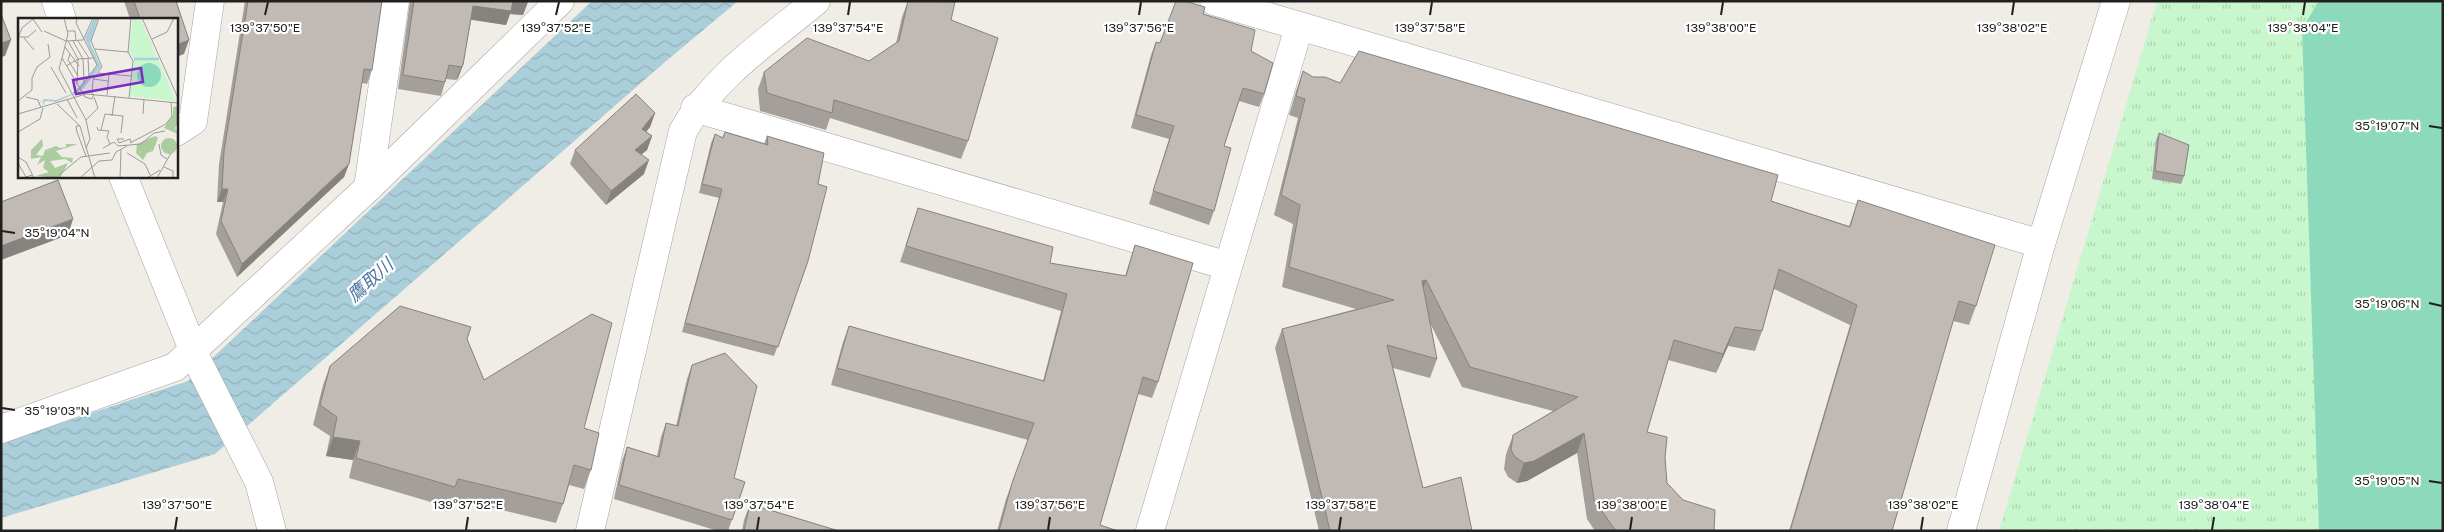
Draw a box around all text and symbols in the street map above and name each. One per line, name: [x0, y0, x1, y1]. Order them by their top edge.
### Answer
inset map: [18, 18, 178, 178]
text: 139°37'50"E: [230, 21, 300, 35]
text: 139°37'52"E: [521, 21, 591, 35]
text: 139°37'54"E: [813, 21, 883, 35]
text: 139°37'56"E: [1104, 21, 1174, 35]
text: 139°37'58"E: [1395, 21, 1465, 35]
text: 139°38'00"E: [1686, 21, 1756, 35]
text: 139°38'02"E: [1977, 21, 2047, 35]
text: 139°38'04"E: [2267, 21, 2339, 35]
text: 35°19'07"N: [2355, 119, 2419, 133]
text: 35°19'04"N: [24, 226, 90, 240]
water label: 鷹取川: [343, 253, 399, 306]
text: 35°19'06"N: [2354, 297, 2420, 311]
text: 35°19'03"N: [24, 404, 90, 418]
text: 35°19'05"N: [2354, 474, 2420, 488]
text: 139°37'50"E: [142, 498, 212, 512]
text: 139°37'52"E: [433, 498, 503, 512]
text: 139°37'54"E: [724, 498, 794, 512]
text: 139°37'56"E: [1015, 498, 1085, 512]
text: 139°37'58"E: [1306, 498, 1376, 512]
text: 139°38'00"E: [1597, 498, 1667, 512]
text: 139°38'02"E: [1888, 498, 1958, 512]
text: 139°38'04"E: [2178, 498, 2250, 512]

